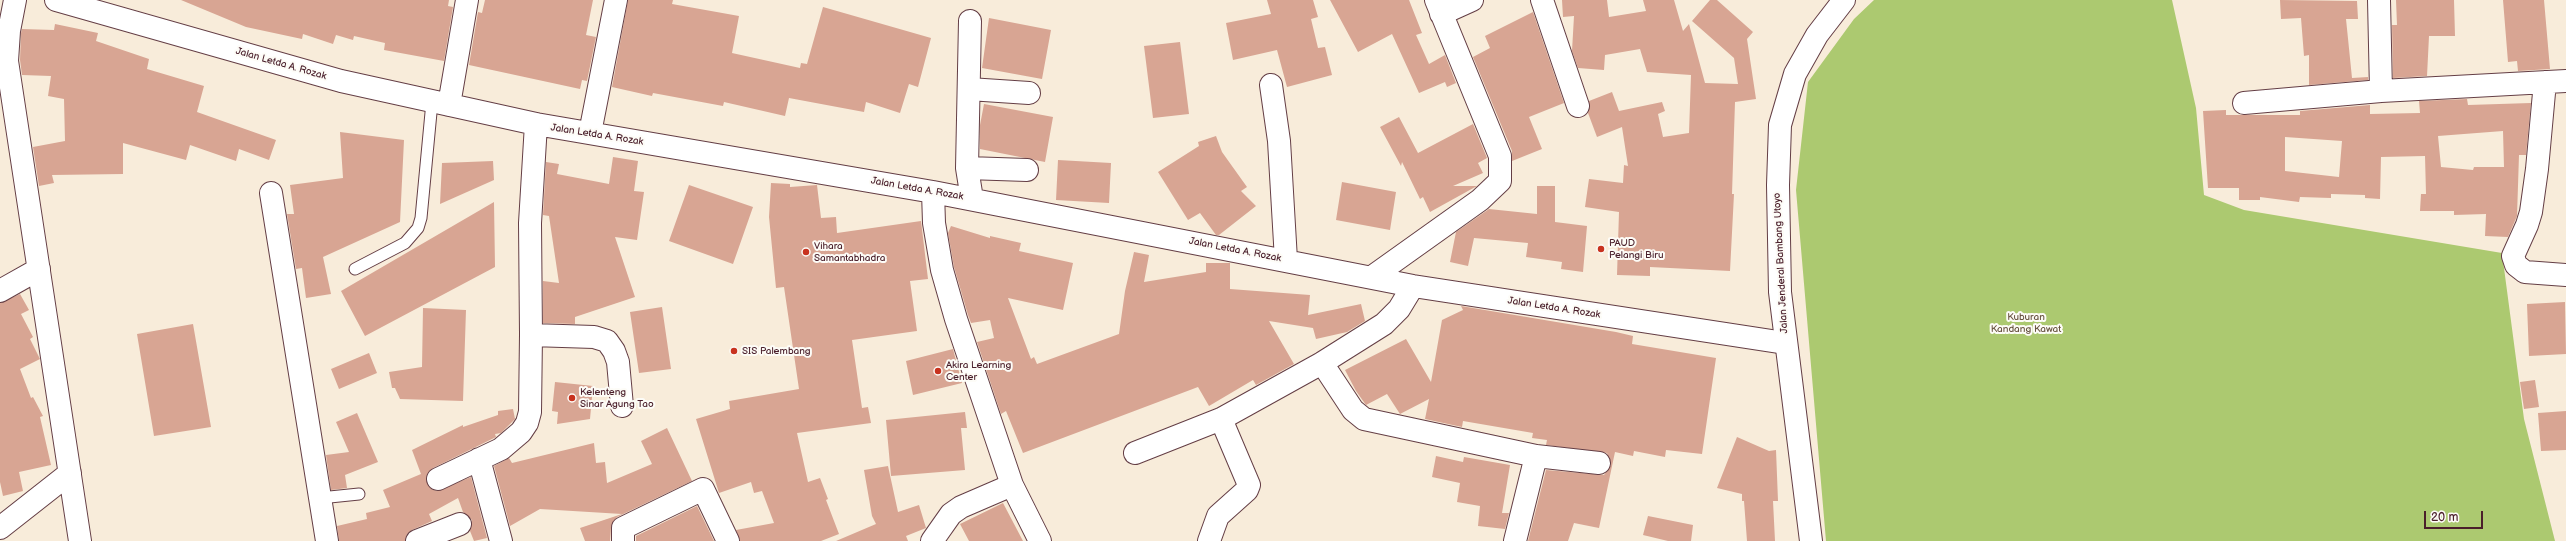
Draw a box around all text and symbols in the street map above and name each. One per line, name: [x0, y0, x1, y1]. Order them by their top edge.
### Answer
street label: Jalan Letda A. Rozak: [234, 45, 328, 83]
street label: Jalan Letda A. Rozak: [550, 122, 644, 148]
street label: Jalan Letda A. Rozak: [870, 175, 964, 203]
street label: Jalan Jenderal Bambang Utoyo: [1771, 192, 1791, 334]
street label: Jalan Letda A. Rozak: [1188, 235, 1282, 265]
place label: PAUD Pelangi Biru: [1609, 237, 1663, 260]
place label: Vihara Samantabhadra: [814, 240, 885, 264]
marker: PAUD Pelangi Biru: [1596, 244, 1606, 254]
marker: Vihara Samantabhadra: [801, 247, 811, 257]
street label: Jalan Letda A. Rozak: [1507, 295, 1601, 321]
park label: Kuburan Kandang Kawat: [1991, 311, 2061, 334]
place label: SIS Palembang: [742, 345, 811, 357]
marker: SIS Palembang: [729, 346, 739, 356]
place label: Akira Learning Center: [946, 359, 1011, 382]
marker: Akira Learning Center: [933, 366, 943, 376]
place label: Kelenteng Sinar Agung Tao: [580, 386, 654, 410]
marker: Kelenteng Sinar Agung Tao: [567, 393, 577, 403]
scale bar: [2426, 503, 2485, 529]
text: 20 m: [2431, 510, 2458, 525]

